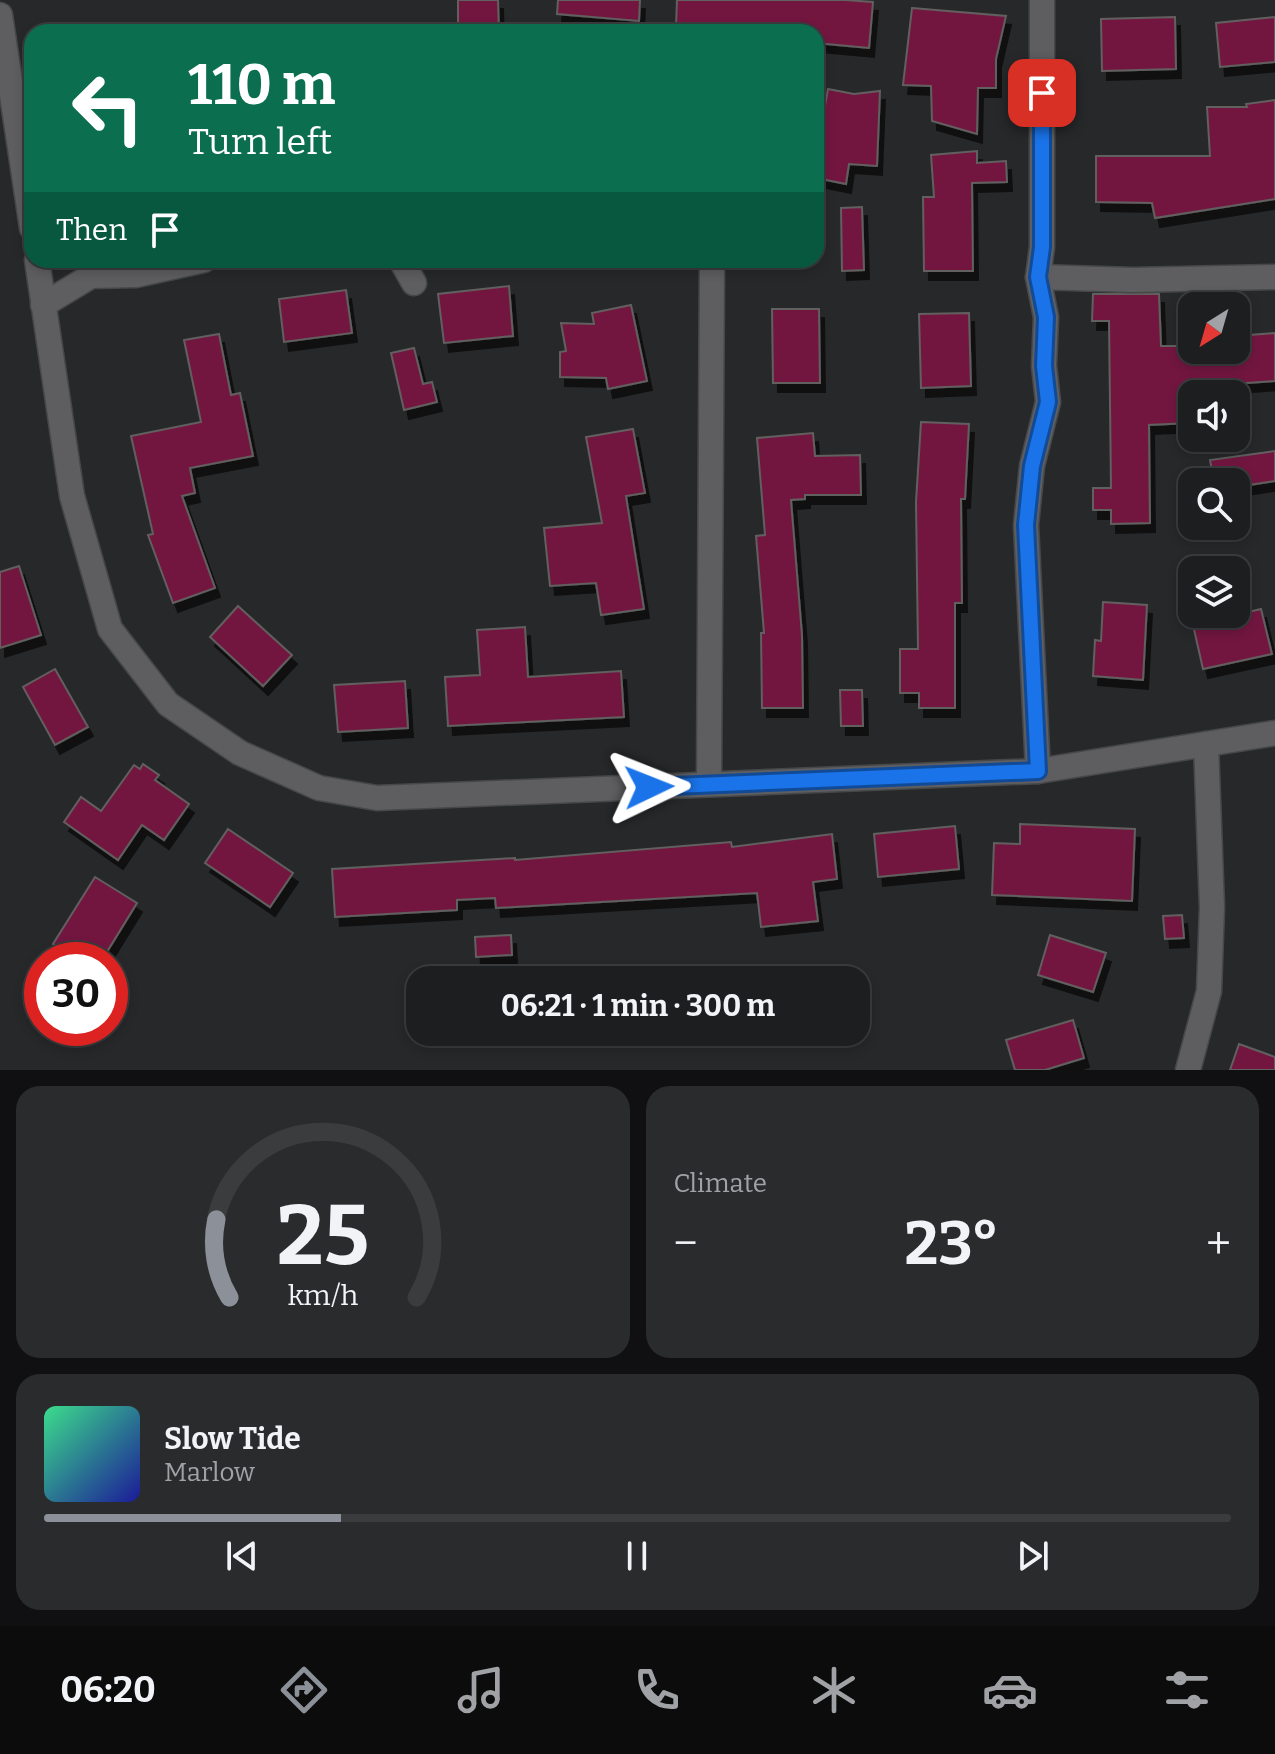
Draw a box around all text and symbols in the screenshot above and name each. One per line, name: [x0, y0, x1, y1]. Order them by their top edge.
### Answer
text: 110 m: [188, 52, 335, 119]
icon: left: [56, 56, 160, 160]
pin: [1008, 59, 1076, 127]
icon: arrive: [1020, 71, 1064, 115]
text: Turn left: [188, 120, 332, 164]
icon: arrive: [143, 208, 187, 252]
text: Then: [56, 212, 127, 248]
north arrow: [1178, 292, 1250, 364]
map controls: [1178, 292, 1250, 628]
button: sound: [1178, 380, 1250, 452]
button: search: [1178, 468, 1250, 540]
button: layers: [1178, 556, 1250, 628]
position arrow: [607, 745, 691, 829]
speed limit sign: 30: [24, 942, 128, 1046]
text: 06:21 · 1 min · 300 m: [501, 988, 775, 1024]
text: Climate: [674, 1168, 767, 1199]
text: 25: [277, 1186, 369, 1286]
text: 23°: [904, 1208, 999, 1280]
text: −: [674, 1217, 698, 1270]
text: +: [1206, 1217, 1231, 1270]
text: km/h: [287, 1278, 358, 1313]
text: Slow Tide: [164, 1421, 301, 1457]
text: Marlow: [164, 1457, 255, 1488]
icon: previous: [220, 1534, 264, 1578]
icon: pause: [615, 1534, 659, 1578]
icon: next: [1011, 1534, 1055, 1578]
icon: directions: [276, 1662, 332, 1718]
icon: music: [453, 1662, 509, 1718]
icon: phone: [629, 1662, 685, 1718]
icon: climate: [806, 1662, 862, 1718]
icon: car: [982, 1662, 1038, 1718]
icon: filters: [1159, 1662, 1215, 1718]
text: 06:20: [60, 1668, 156, 1712]

